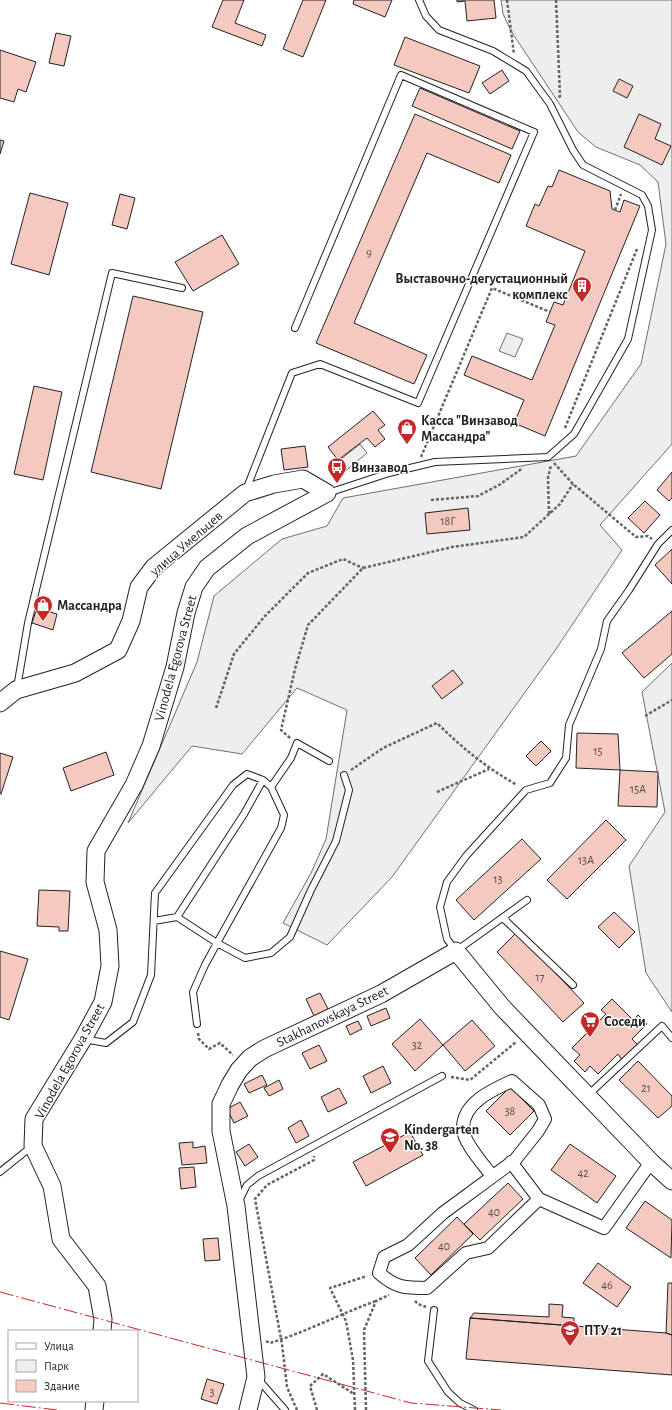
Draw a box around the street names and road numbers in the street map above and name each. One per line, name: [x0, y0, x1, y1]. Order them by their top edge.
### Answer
street label: улица Умельцев: [147, 509, 225, 579]
street label: Vinodela Egorova Street: [152, 593, 200, 723]
street label: Stakhanovskaya Street: [274, 984, 391, 1050]
street label: Vinodela Egorova Street: [32, 1001, 108, 1122]

